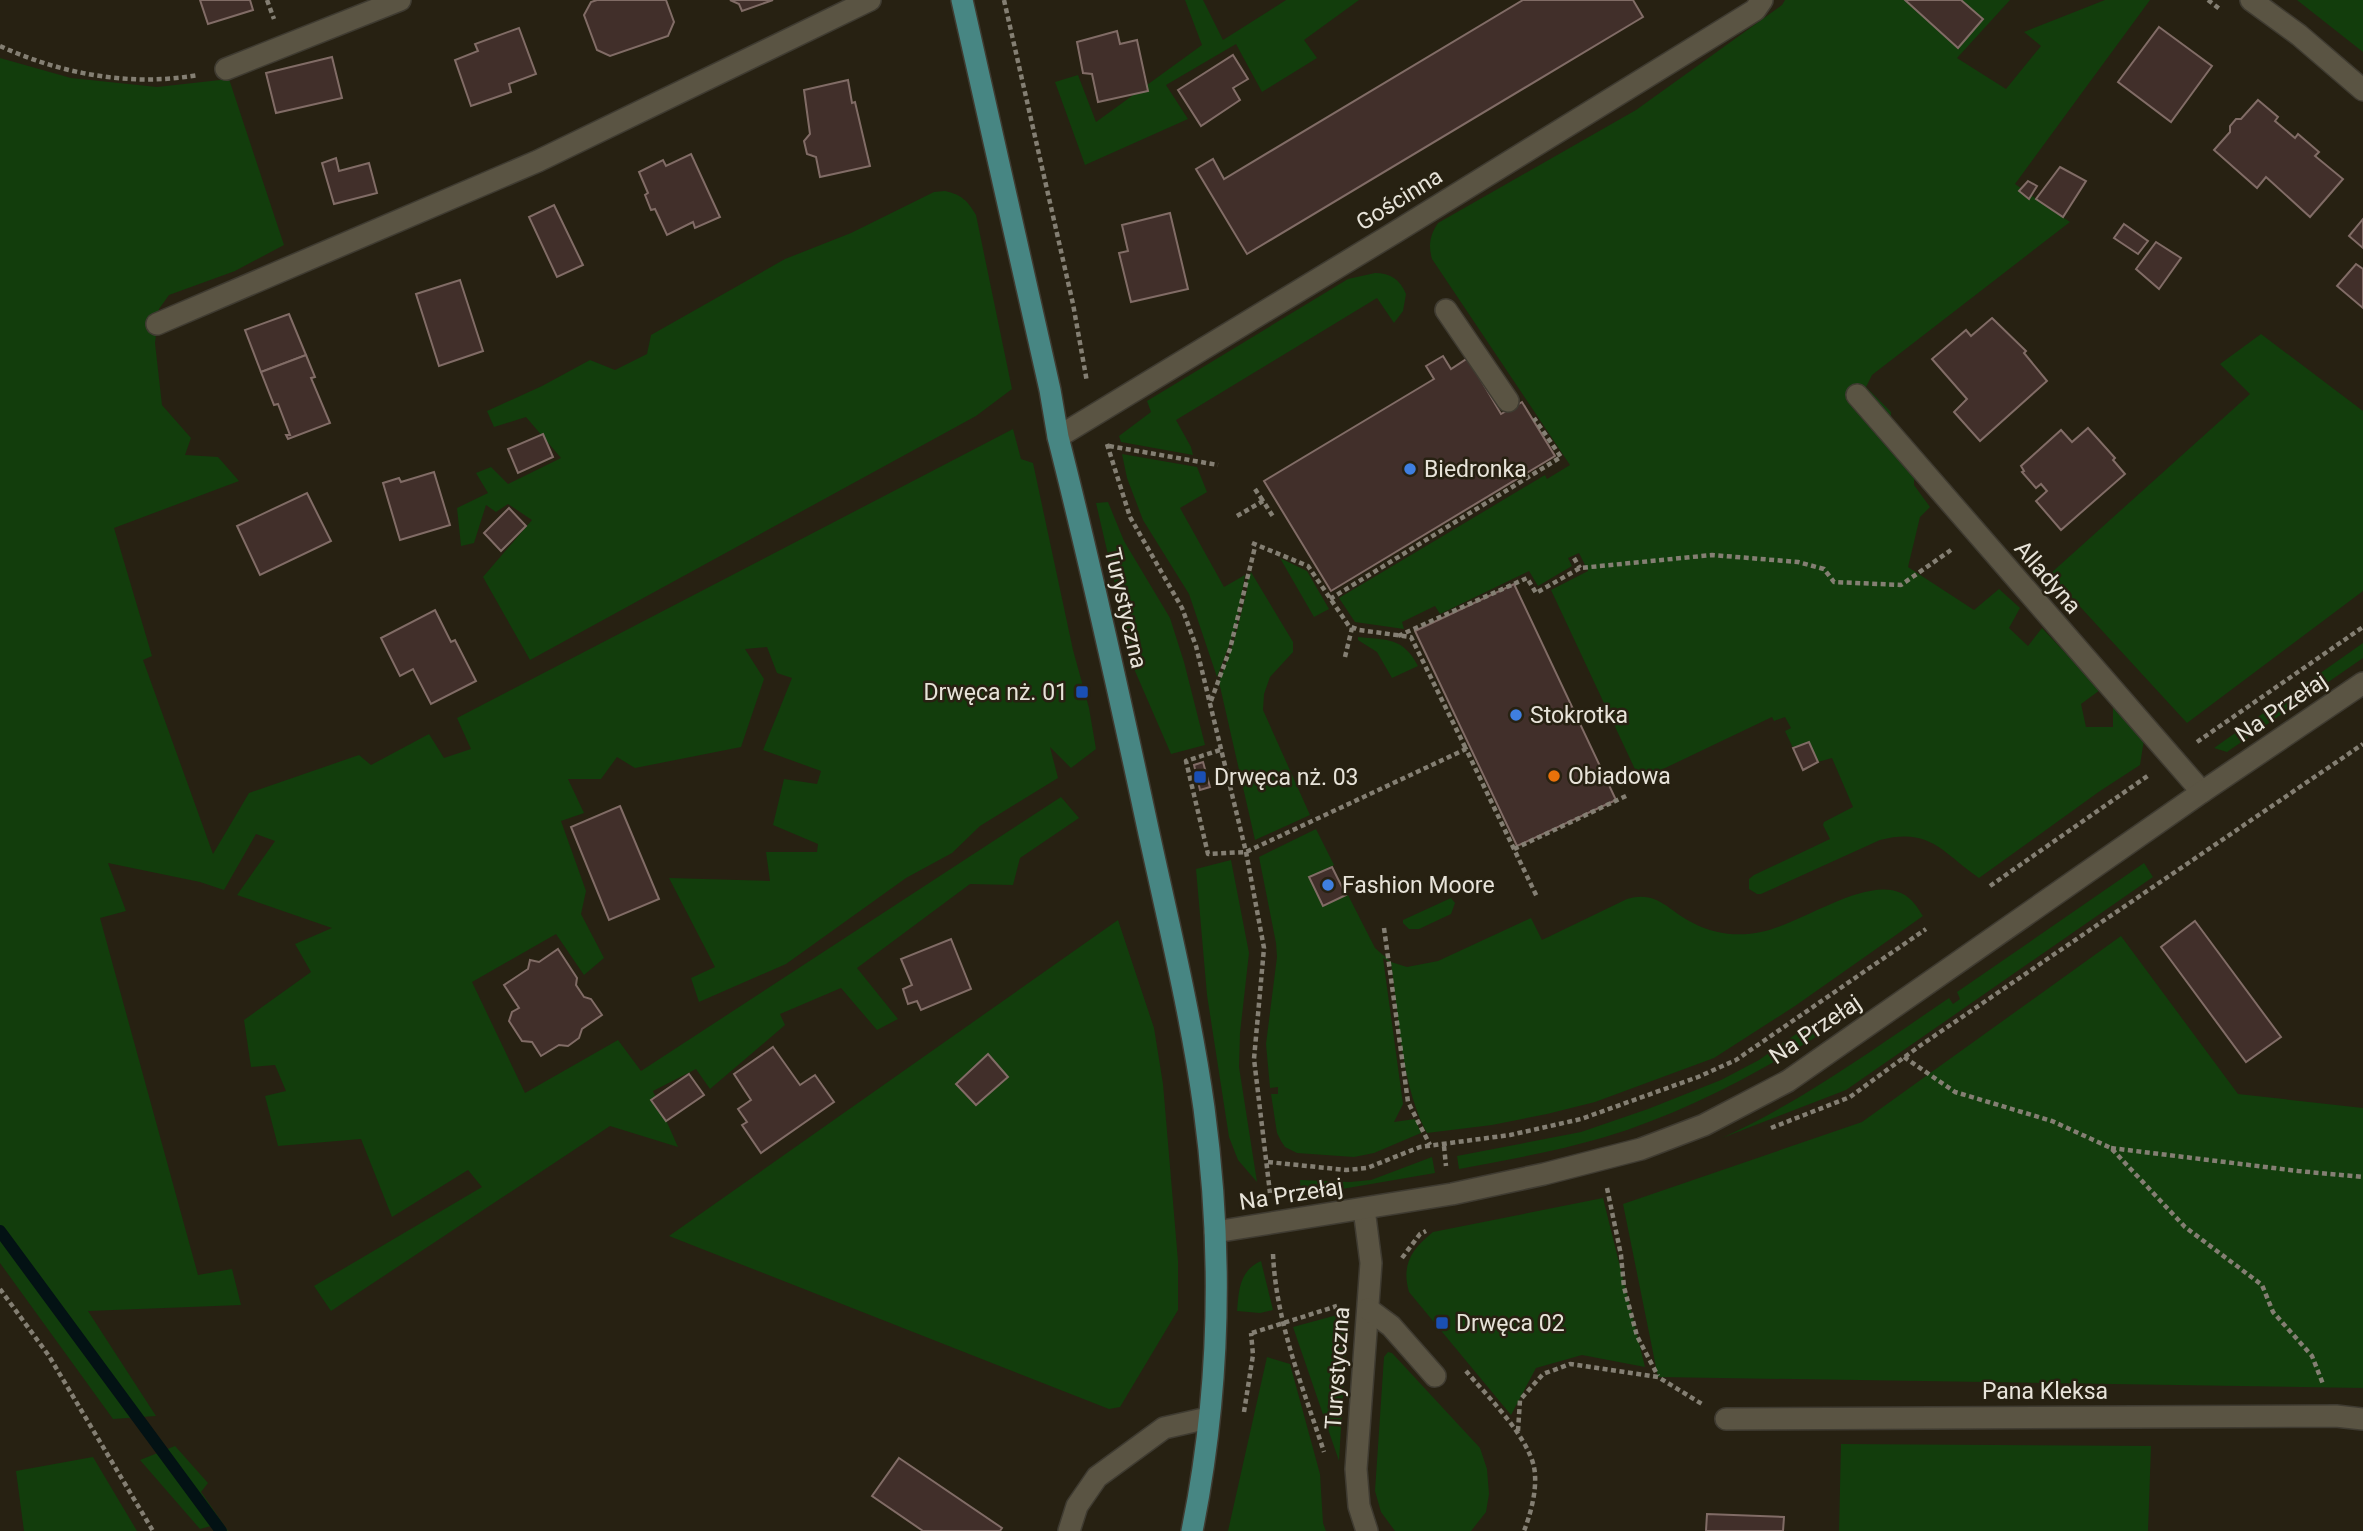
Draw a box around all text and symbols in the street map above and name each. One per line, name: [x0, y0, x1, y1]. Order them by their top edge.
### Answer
street label: Gościnna: [1351, 162, 1447, 236]
place label: Biedronka: [1424, 456, 1527, 483]
marker: Biedronka: [1402, 461, 1418, 477]
street label: Alladyna: [2009, 535, 2087, 619]
street label: Turystyczna: [1099, 545, 1153, 671]
street label: Na Przełaj: [2230, 667, 2332, 748]
place label: Drwęca nż. 01: [923, 679, 1068, 706]
marker: Drwęca nż. 01: [1074, 684, 1090, 700]
place label: Stokrotka: [1530, 702, 1628, 729]
marker: Stokrotka: [1508, 707, 1524, 723]
place label: Obiadowa: [1568, 763, 1671, 790]
place label: Drwęca nż. 03: [1214, 764, 1359, 791]
marker: Obiadowa: [1546, 768, 1562, 784]
marker: Drwęca nż. 03: [1192, 769, 1208, 785]
place label: Fashion Moore: [1342, 872, 1495, 899]
marker: Fashion Moore: [1320, 877, 1336, 893]
street label: Na Przełaj: [1764, 989, 1866, 1070]
street label: Na Przełaj: [1237, 1173, 1345, 1216]
street label: Turystyczna: [1320, 1306, 1355, 1430]
place label: Drwęca 02: [1456, 1310, 1565, 1337]
marker: Drwęca 02: [1434, 1315, 1450, 1331]
street label: Pana Kleksa: [1982, 1378, 2108, 1405]

